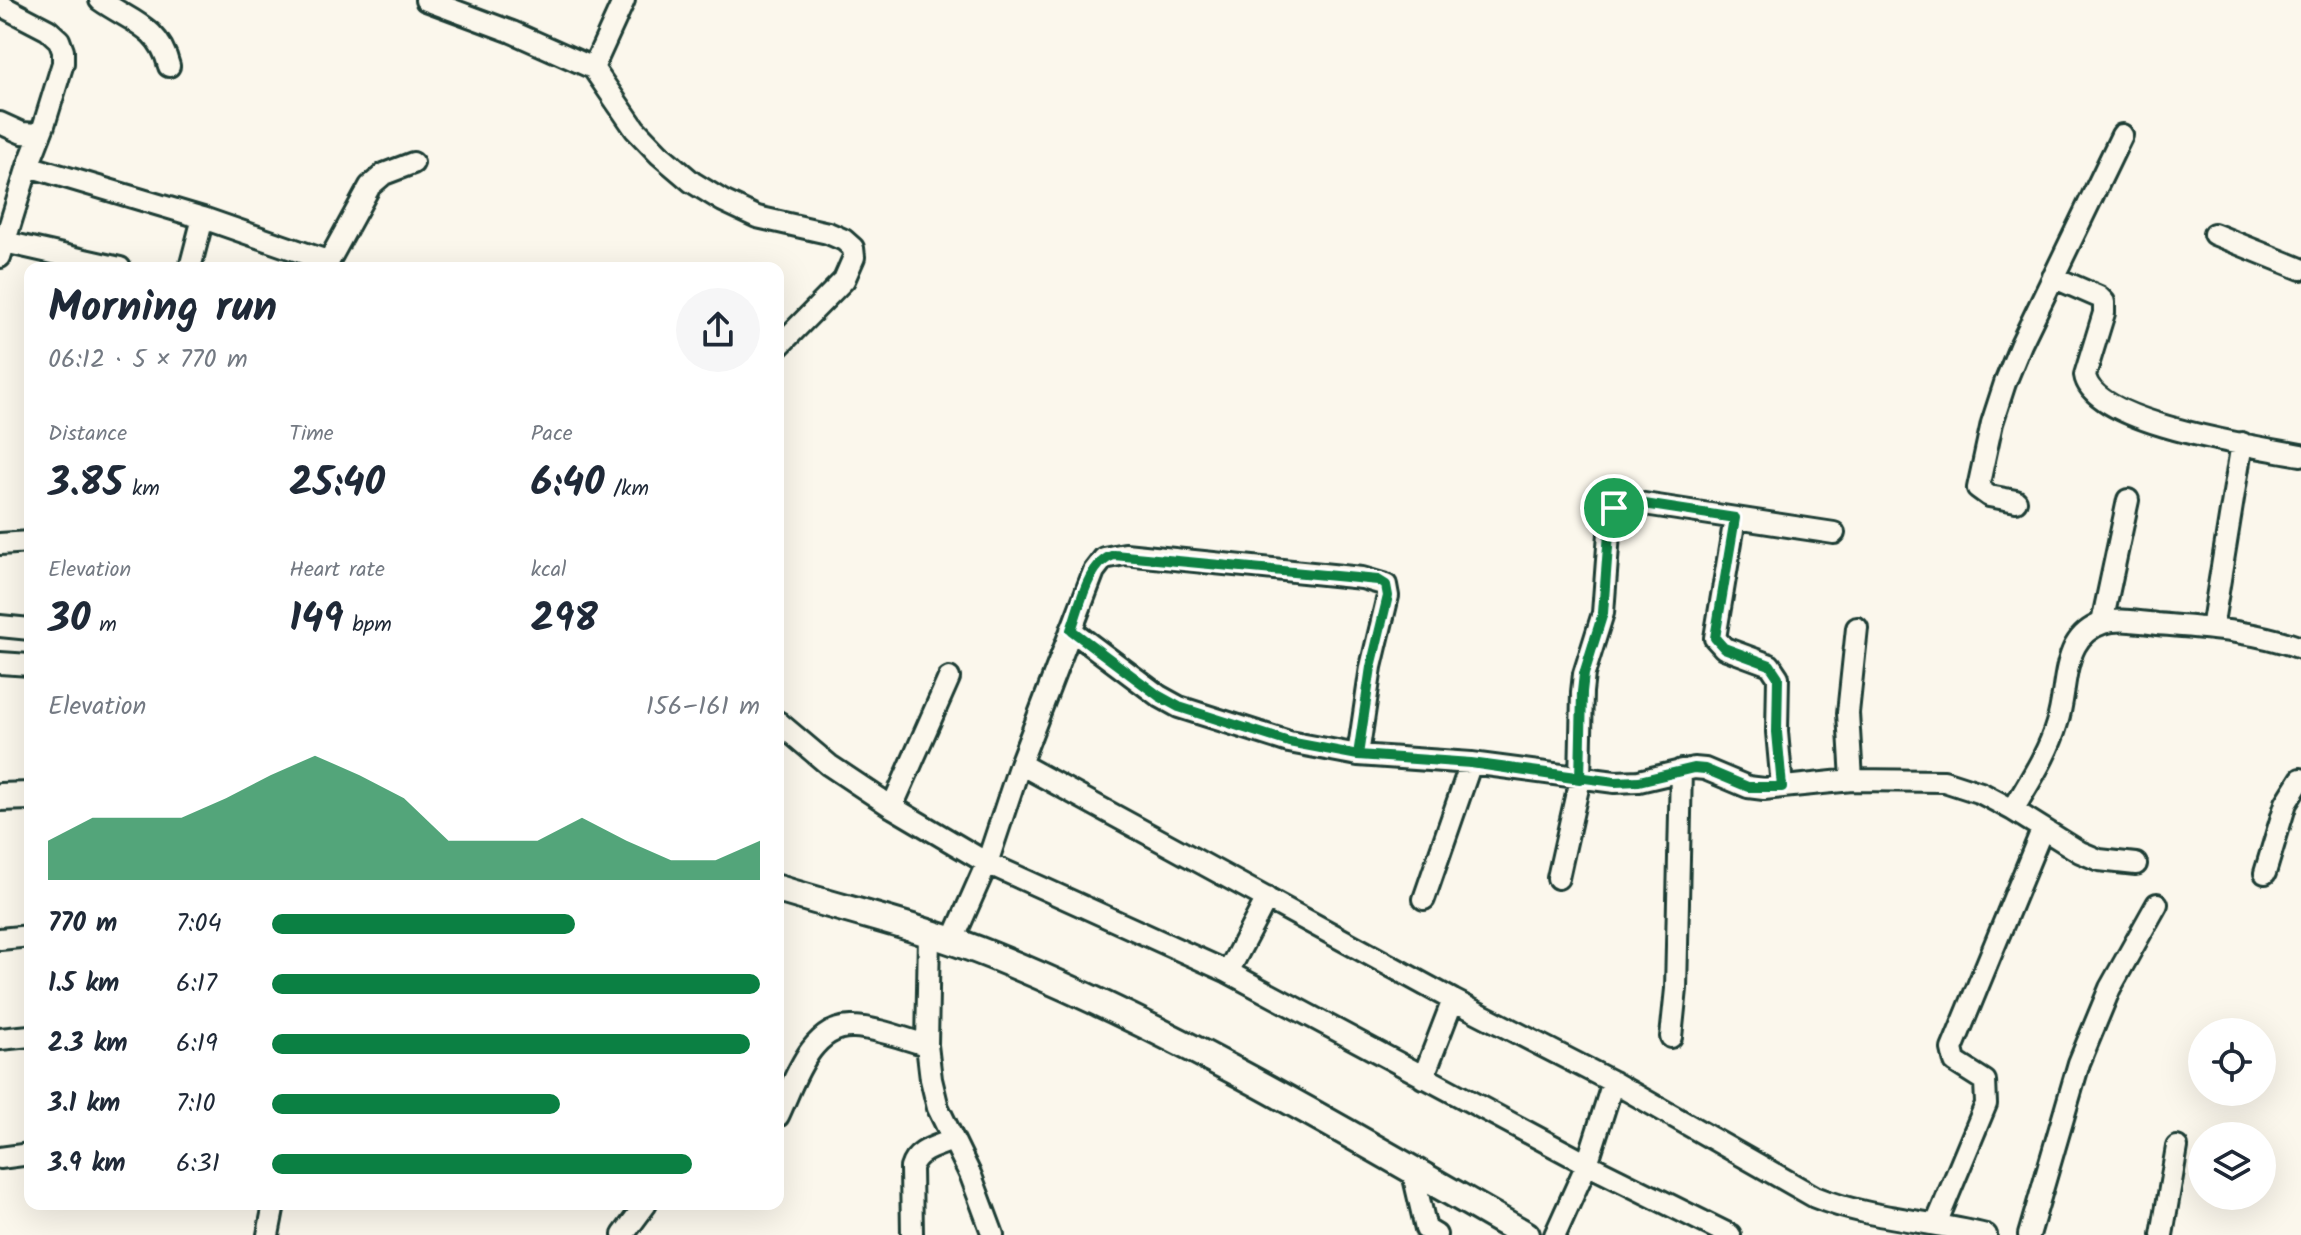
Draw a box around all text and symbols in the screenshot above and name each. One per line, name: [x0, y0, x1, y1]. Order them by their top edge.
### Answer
text: Morning run: [48, 274, 277, 344]
button: share: [676, 288, 760, 372]
text: 06:12 · 5 × 770 m: [48, 339, 248, 381]
text: Distance: [48, 417, 127, 452]
text: Time: [289, 417, 334, 452]
text: Pace: [531, 417, 573, 452]
text: 3.85: [48, 452, 123, 516]
text: 25:40: [289, 452, 385, 516]
text: 6:40: [531, 452, 605, 516]
text: km: [123, 472, 160, 507]
text: /km: [605, 472, 649, 507]
pin: [1580, 474, 1648, 542]
icon: arrive: [1592, 486, 1636, 530]
text: Elevation: [48, 553, 131, 588]
text: Heart rate: [289, 553, 385, 588]
text: kcal: [531, 553, 566, 588]
text: 30: [48, 588, 90, 652]
text: 149: [289, 588, 343, 652]
text: 298: [531, 588, 598, 652]
text: m: [90, 608, 117, 643]
text: bpm: [343, 608, 392, 643]
text: Elevation: [48, 686, 146, 728]
text: 156–161 m: [646, 686, 760, 728]
text: 770 m: [48, 903, 117, 945]
text: 7:04: [176, 903, 222, 945]
text: 1.5 km: [48, 963, 119, 1005]
text: 6:17: [176, 963, 217, 1005]
map controls: [2188, 1018, 2276, 1210]
button: locate: [2188, 1018, 2276, 1106]
text: 2.3 km: [48, 1023, 128, 1065]
text: 6:19: [176, 1023, 218, 1065]
text: 3.1 km: [48, 1083, 120, 1125]
text: 7:10: [176, 1083, 216, 1125]
button: layers: [2188, 1122, 2276, 1210]
text: 3.9 km: [48, 1143, 126, 1185]
text: 6:31: [176, 1143, 220, 1185]

